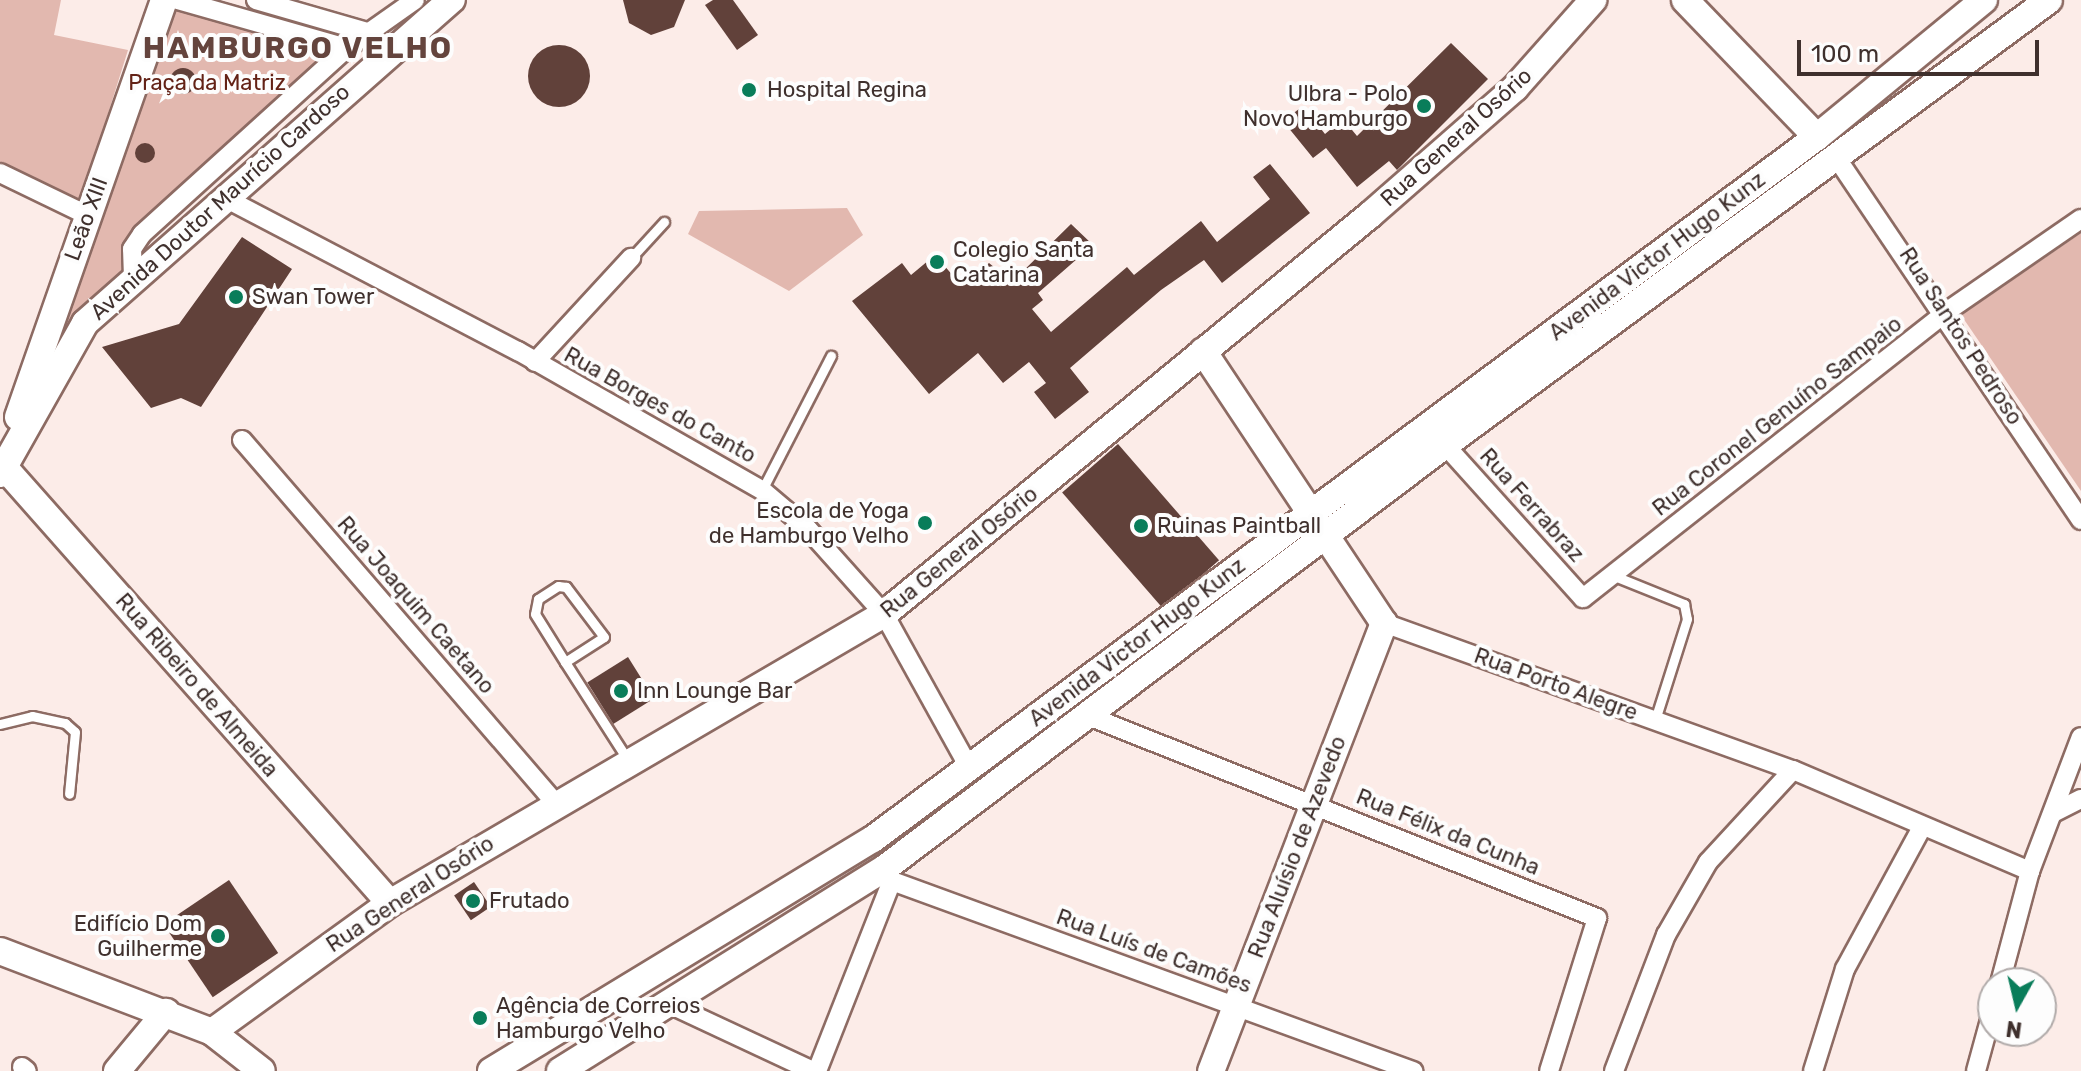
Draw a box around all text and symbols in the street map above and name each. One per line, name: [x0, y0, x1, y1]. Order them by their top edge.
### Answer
scale bar: [1801, 24, 2043, 74]
district label: HAMBURGO VELHO: [142, 30, 454, 66]
text: 100 m: [1811, 40, 1879, 68]
street label: Rua General Osório: [1375, 62, 1537, 212]
park label: Praça da Matriz: [128, 70, 286, 96]
place label: Hospital Regina: [767, 77, 927, 103]
street label: Avenida Doutor Maurício Cardoso: [85, 78, 355, 326]
marker: Hospital Regina: [738, 79, 760, 101]
place label: Ulbra - Polo Novo Hamburgo: [1243, 80, 1408, 132]
marker: Ulbra - Polo Novo Hamburgo: [1415, 97, 1433, 115]
street label: Avenida Victor Hugo Kunz: [1543, 166, 1771, 346]
street label: Leão XIII: [59, 174, 113, 264]
place label: Colegio Santa Catarina: [953, 236, 1094, 288]
street label: Rua Santos Pedroso: [1894, 242, 2028, 430]
marker: Colegio Santa Catarina: [928, 253, 946, 271]
place label: Swan Tower: [252, 284, 375, 310]
marker: Swan Tower: [227, 288, 245, 306]
street label: Rua Coronel Genuíno Sampaio: [1647, 311, 1907, 521]
street label: Rua Borges do Canto: [560, 341, 760, 469]
street label: Rua Ferrabraz: [1474, 443, 1590, 567]
street label: Rua General Osório: [875, 481, 1043, 623]
place label: Escola de Yoga de Hamburgo Velho: [708, 497, 909, 548]
street label: Rua Joaquim Caetano: [332, 511, 500, 699]
place label: Ruinas Paintball: [1157, 513, 1321, 539]
marker: Escola de Yoga de Hamburgo Velho: [916, 514, 934, 532]
marker: Ruinas Paintball: [1132, 517, 1150, 535]
street label: Avenida Victor Hugo Kunz: [1023, 552, 1251, 732]
street label: Rua Ribeiro de Almeida: [110, 588, 284, 782]
street label: Rua Porto Alegre: [1470, 642, 1642, 726]
place label: Inn Lounge Bar: [637, 678, 792, 704]
marker: Inn Lounge Bar: [612, 682, 630, 700]
street label: Rua Aluísio de Azevedo: [1242, 732, 1352, 962]
street label: Rua Félix da Cunha: [1352, 783, 1544, 881]
street label: Rua General Osório: [321, 830, 499, 958]
place label: Frutado: [489, 888, 570, 914]
marker: Frutado: [464, 892, 482, 910]
street label: Rua Luís de Camões: [1053, 903, 1255, 999]
place label: Edifício Dom Guilherme: [74, 910, 202, 962]
marker: Edifício Dom Guilherme: [209, 927, 227, 945]
north arrow: [1977, 967, 2057, 1047]
place label: Agência de Correios Hamburgo Velho: [496, 992, 700, 1044]
marker: Agência de Correios Hamburgo Velho: [471, 1009, 489, 1027]
text: N: [2004, 1015, 2024, 1044]

